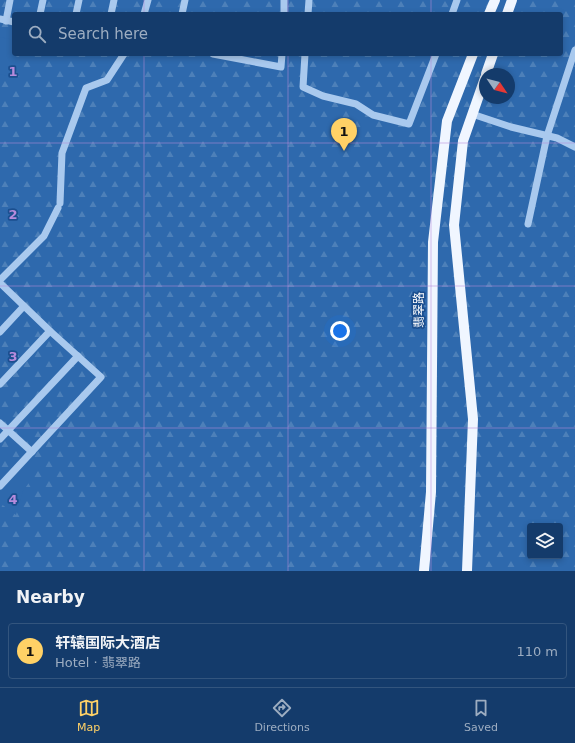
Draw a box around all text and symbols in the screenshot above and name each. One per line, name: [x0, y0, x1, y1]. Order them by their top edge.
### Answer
search box: [12, 12, 563, 56]
icon: search: [26, 23, 48, 45]
text: Search here: [58, 25, 148, 43]
text: 1: [8, 64, 18, 79]
north arrow: [479, 68, 515, 104]
pin: 1: [331, 118, 357, 151]
text: 2: [8, 207, 18, 222]
street label: 翡翠路: [412, 292, 426, 328]
your location: [330, 321, 350, 341]
text: 3: [8, 349, 18, 364]
text: 4: [8, 492, 18, 507]
map controls: [527, 523, 563, 559]
button: layers: [527, 523, 563, 559]
text: Nearby: [16, 587, 85, 607]
text: 轩辕国际大酒店: [55, 634, 160, 652]
text: 1: [25, 644, 35, 659]
text: 110 m: [516, 644, 558, 659]
text: Hotel · 翡翠路: [55, 655, 141, 670]
tab: Map: [77, 697, 100, 734]
tab: Directions: [254, 697, 310, 734]
tab: Saved: [464, 697, 498, 734]

